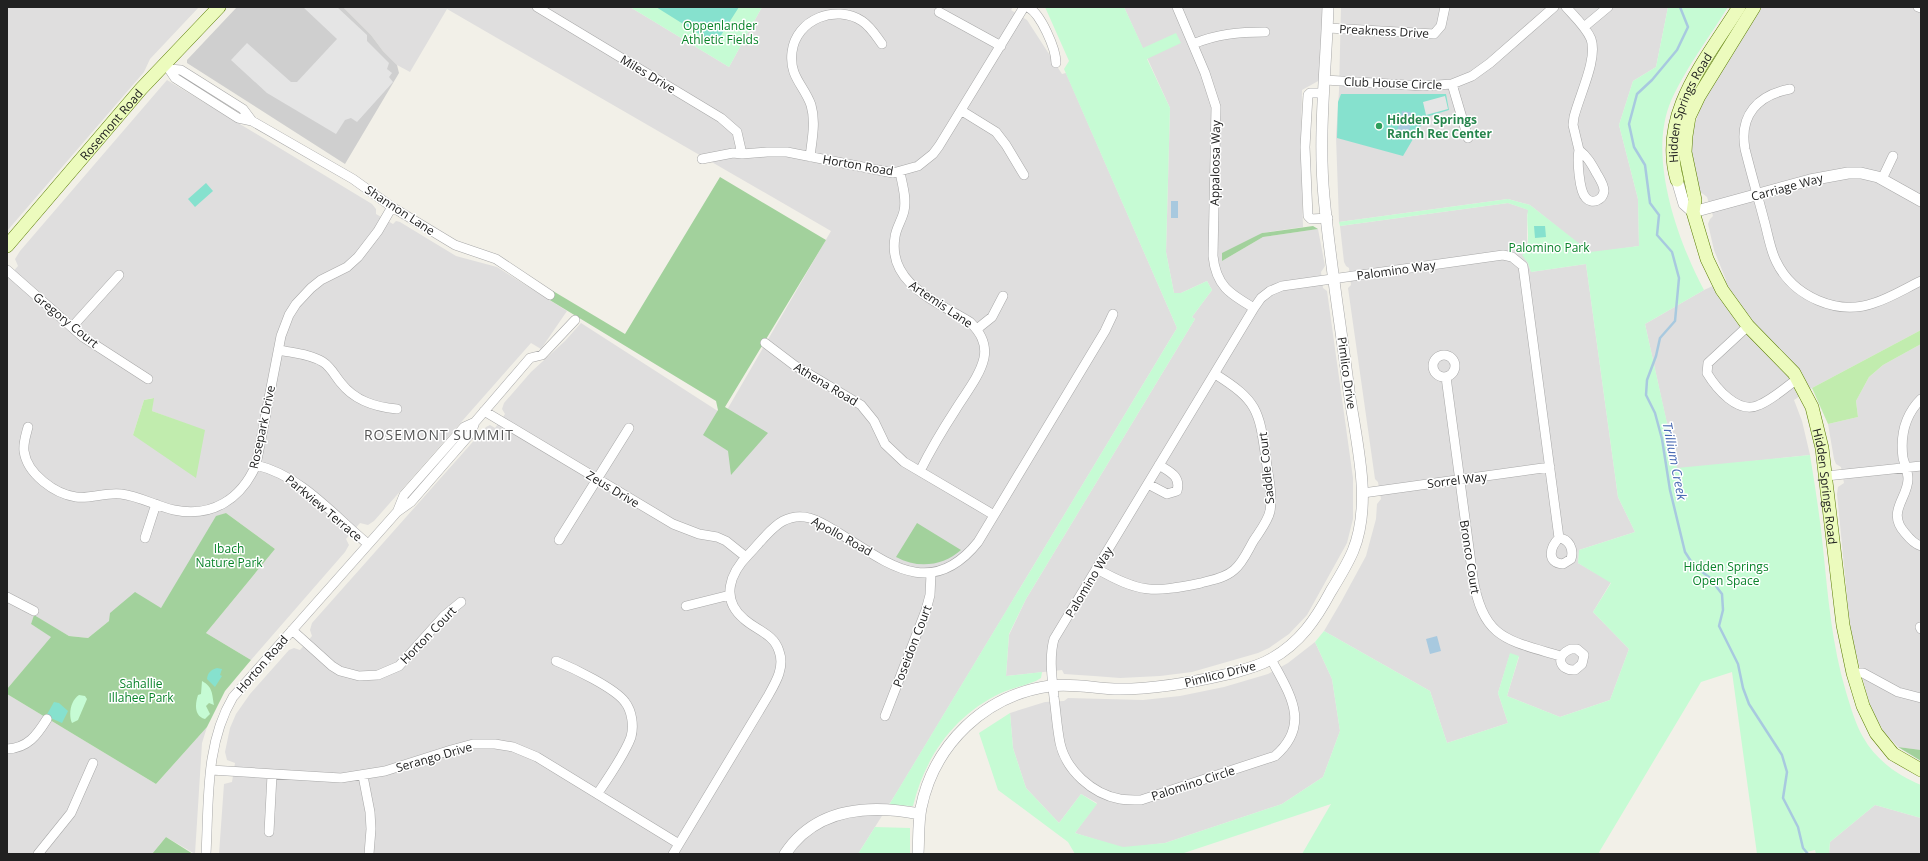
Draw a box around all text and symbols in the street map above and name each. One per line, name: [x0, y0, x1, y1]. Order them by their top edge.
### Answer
park label: Oppenlander Athletic Fields: [681, 17, 759, 48]
street label: Preakness Drive: [1339, 20, 1430, 42]
street label: Hidden Springs Road: [1664, 49, 1716, 164]
street label: Miles Drive: [617, 51, 679, 97]
street label: Club House Circle: [1344, 73, 1443, 93]
street label: Rosemont Road: [76, 85, 146, 164]
place label: Hidden Springs Ranch Rec Center: [1387, 111, 1492, 142]
street label: Appaloosa Way: [1206, 119, 1224, 206]
marker: Hidden Springs Ranch Rec Center: [1374, 121, 1384, 131]
street label: Horton Road: [821, 150, 895, 180]
street label: Carriage Way: [1749, 169, 1826, 205]
street label: Shannon Lane: [362, 181, 438, 239]
park label: Palomino Park: [1508, 239, 1590, 256]
street label: Palomino Way: [1355, 256, 1438, 284]
street label: Artemis Lane: [906, 276, 976, 332]
street label: Gregory Court: [30, 288, 102, 352]
street label: Pimlico Drive: [1334, 336, 1361, 411]
street label: Athena Road: [791, 358, 861, 410]
street label: Rosepark Drive: [245, 384, 279, 470]
water label: Trillium Creek: [1659, 420, 1691, 502]
district label: ROSEMONT SUMMIT: [364, 425, 514, 444]
street label: Hidden Springs Road: [1809, 426, 1842, 545]
street label: Saddle Court: [1254, 431, 1278, 505]
street label: Zeus Drive: [583, 466, 643, 512]
street label: Sorrel Way: [1426, 468, 1489, 492]
street label: Parkview Terrace: [282, 471, 366, 545]
street label: Apollo Road: [808, 512, 876, 560]
street label: Bronco Court: [1456, 519, 1484, 595]
park label: Ibach Nature Park: [195, 540, 263, 571]
street label: Palomino Way: [1061, 543, 1117, 621]
park label: Hidden Springs Open Space: [1683, 558, 1769, 589]
street label: Horton Court: [396, 602, 460, 668]
street label: Poseidon Court: [889, 603, 935, 689]
street label: Horton Road: [232, 631, 292, 697]
street label: Pimlico Drive: [1183, 657, 1258, 691]
park label: Sahallie Illahee Park: [108, 675, 174, 706]
street label: Serango Drive: [394, 738, 474, 776]
street label: Palomino Circle: [1149, 761, 1237, 805]

